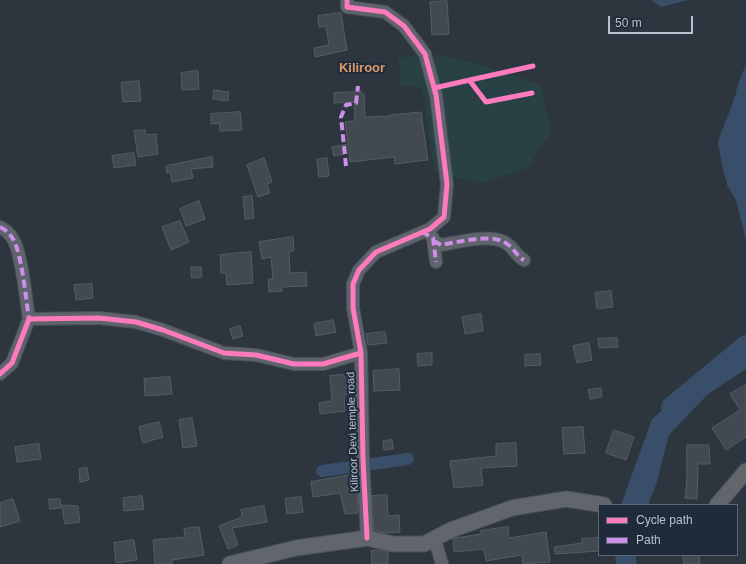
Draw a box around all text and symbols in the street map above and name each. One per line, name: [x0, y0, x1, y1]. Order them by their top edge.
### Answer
scale bar: [610, 8, 695, 34]
text: 50 m: [615, 16, 642, 30]
district label: Kiliroor: [339, 60, 385, 76]
street label: Kiliroor Devi temple road: [344, 372, 362, 492]
legend: [598, 504, 738, 556]
text: Cycle path: [636, 513, 693, 527]
text: Path: [636, 533, 661, 547]

